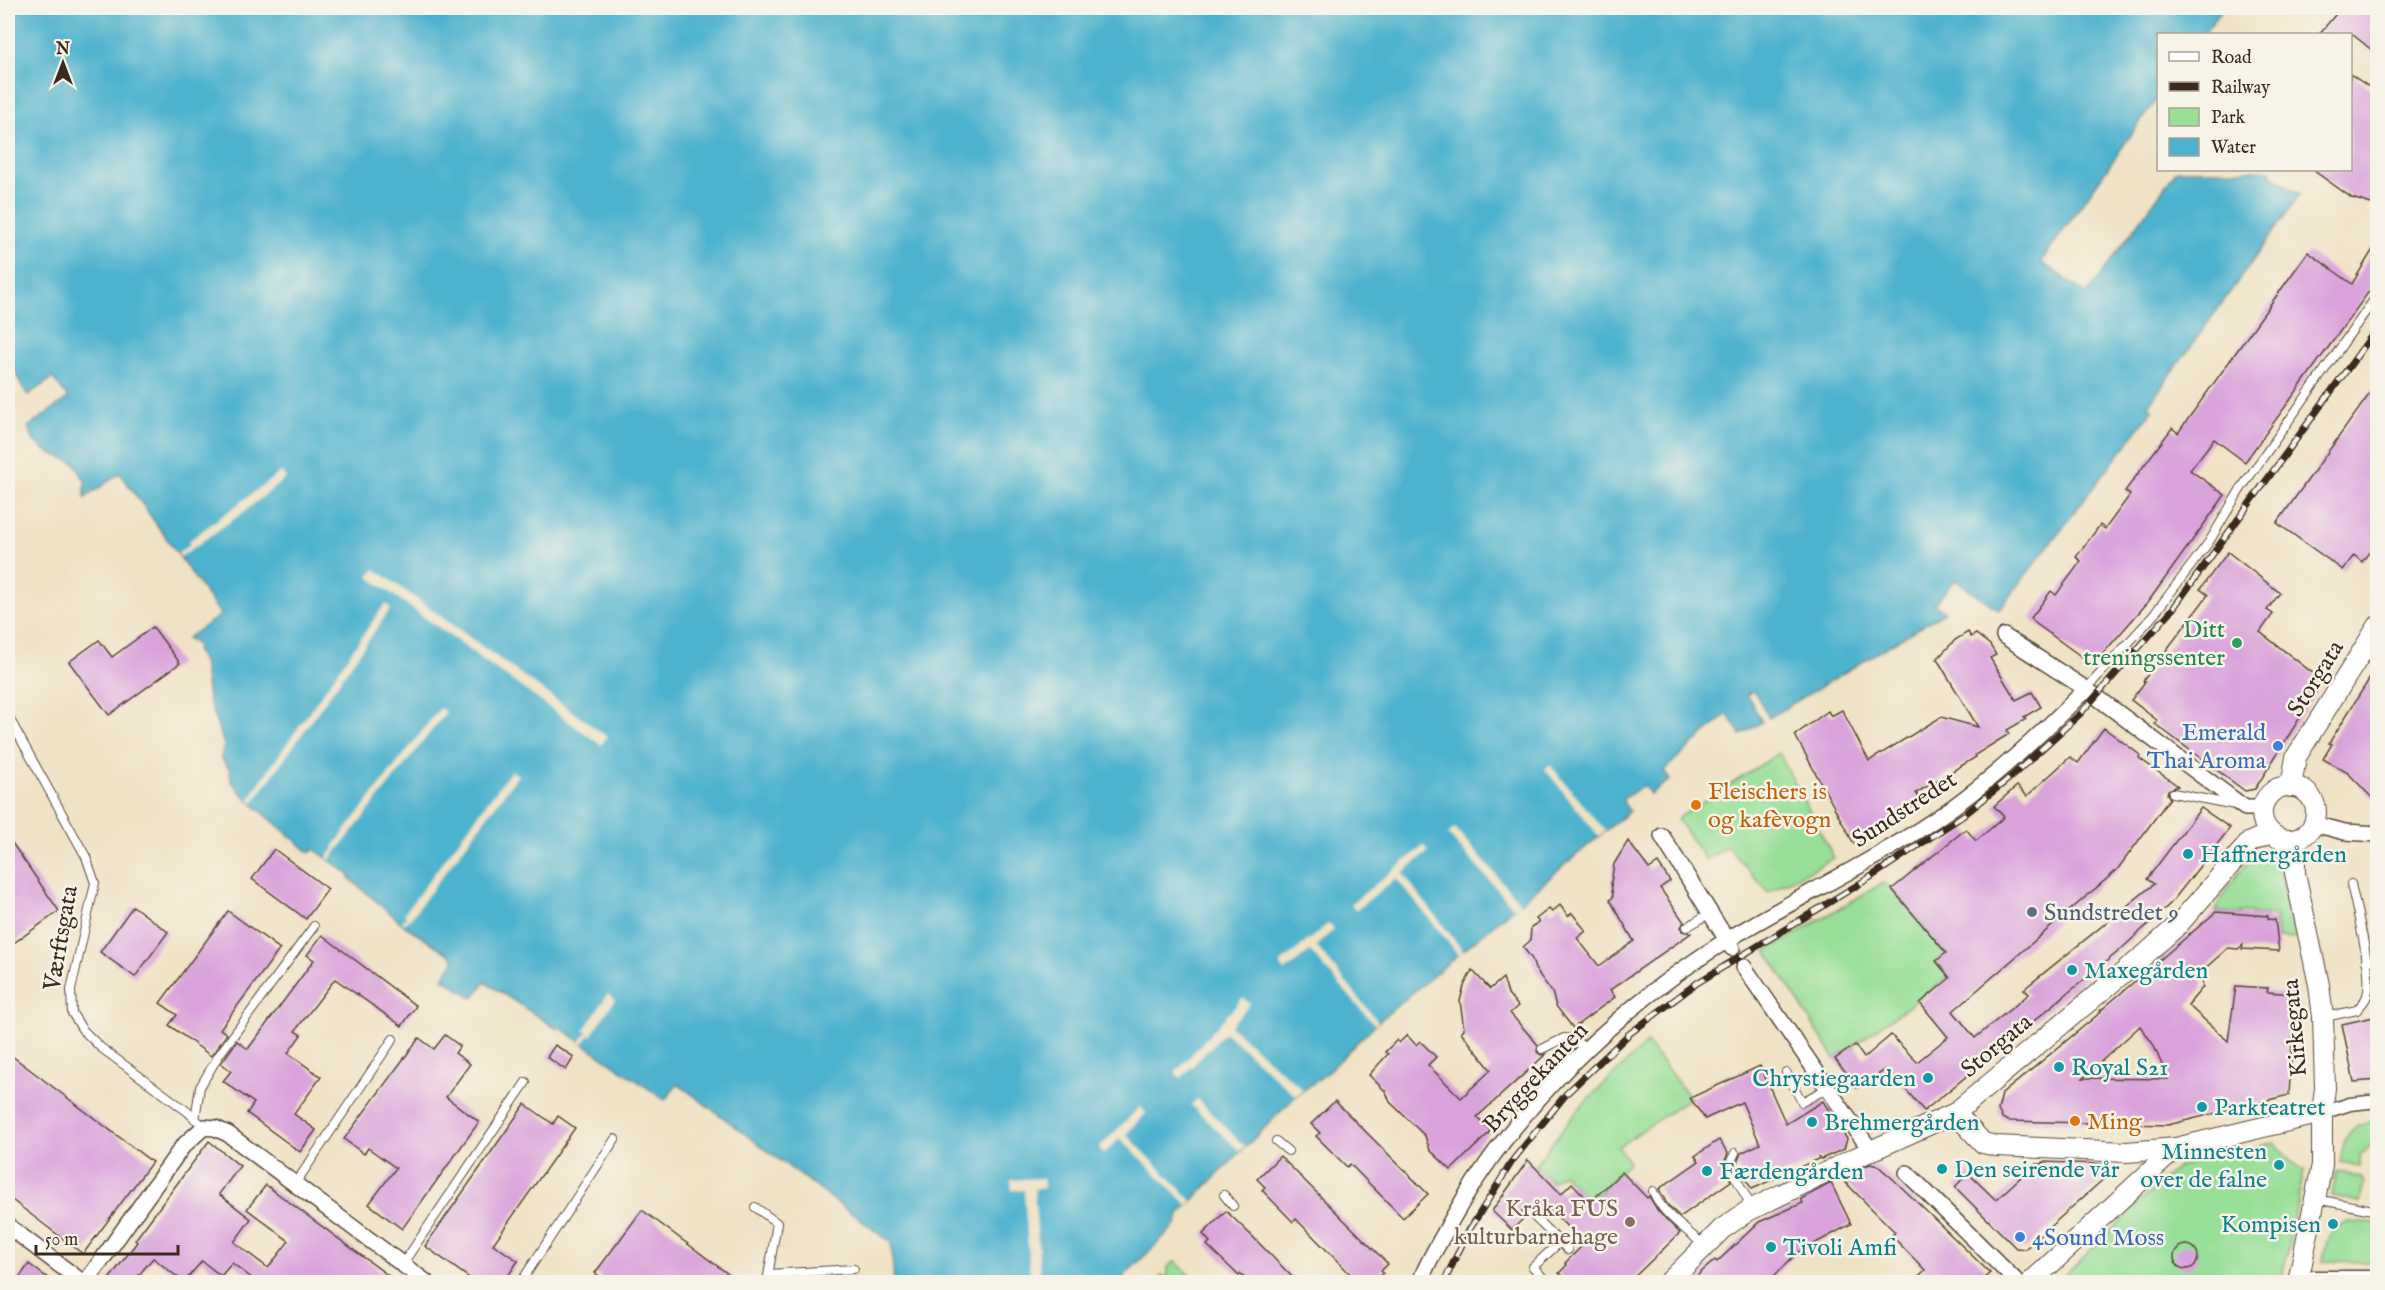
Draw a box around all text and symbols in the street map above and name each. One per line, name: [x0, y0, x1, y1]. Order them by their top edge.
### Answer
north arrow: [33, 33, 93, 93]
legend: [2157, 33, 2352, 171]
text: N: [55, 40, 70, 60]
text: Road: [2211, 47, 2252, 70]
text: Railway: [2211, 77, 2270, 100]
text: Park: [2211, 107, 2246, 130]
text: Water: [2211, 137, 2256, 160]
place label: Ditt treningssenter: [2083, 615, 2225, 674]
street label: Storgata: [2281, 634, 2352, 723]
marker: Ditt treningssenter: [2230, 636, 2244, 650]
place label: Emerald Thai Aroma: [2147, 718, 2267, 777]
marker: Emerald Thai Aroma: [2271, 739, 2285, 753]
street label: Sundstredet: [1847, 765, 1963, 856]
place label: Fleischers is og kafèvogn: [1708, 777, 1831, 836]
marker: Fleischers is og kafèvogn: [1689, 798, 1703, 812]
place label: Haffnergården: [2200, 840, 2347, 871]
marker: Haffnergården: [2181, 847, 2195, 861]
street label: Værftsgata: [37, 883, 86, 994]
place label: Sundstredet 9: [2044, 898, 2179, 929]
marker: Sundstredet 9: [2025, 905, 2039, 919]
place label: Maxegården: [2084, 956, 2208, 987]
marker: Maxegården: [2065, 963, 2079, 977]
street label: Kirkegata: [2276, 977, 2315, 1078]
street label: Storgata: [1955, 1007, 2040, 1085]
street label: Bryggekanten: [1477, 1016, 1596, 1140]
place label: Royal S21: [2071, 1053, 2168, 1084]
marker: Royal S21: [2052, 1060, 2066, 1074]
place label: Chrystiegaarden: [1752, 1064, 1916, 1095]
marker: Chrystiegaarden: [1921, 1071, 1935, 1085]
place label: Parkteatret: [2214, 1093, 2326, 1124]
marker: Parkteatret: [2195, 1100, 2209, 1114]
place label: Ming: [2087, 1107, 2143, 1138]
place label: Brehmergården: [1824, 1108, 1980, 1139]
marker: Ming: [2068, 1114, 2082, 1128]
marker: Brehmergården: [1805, 1115, 1819, 1129]
place label: Minnesten over de falne: [2140, 1137, 2267, 1196]
place label: Den seirende vår: [1954, 1155, 2120, 1186]
place label: Færdengården: [1719, 1157, 1864, 1188]
marker: Minnesten over de falne: [2272, 1158, 2286, 1172]
marker: Den seirende vår: [1935, 1162, 1949, 1176]
marker: Færdengården: [1700, 1164, 1714, 1178]
place label: Kråka FUS kulturbarnehage: [1454, 1194, 1618, 1253]
place label: Kompisen: [2221, 1210, 2321, 1241]
marker: Kråka FUS kulturbarnehage: [1623, 1215, 1637, 1229]
marker: Kompisen: [2326, 1217, 2340, 1231]
scale bar: [36, 1218, 178, 1256]
place label: 4Sound Moss: [2032, 1223, 2164, 1254]
text: 50 m: [45, 1229, 78, 1252]
marker: 4Sound Moss: [2013, 1230, 2027, 1244]
place label: Tivoli Amfi: [1783, 1233, 1897, 1264]
marker: Tivoli Amfi: [1764, 1240, 1778, 1254]

